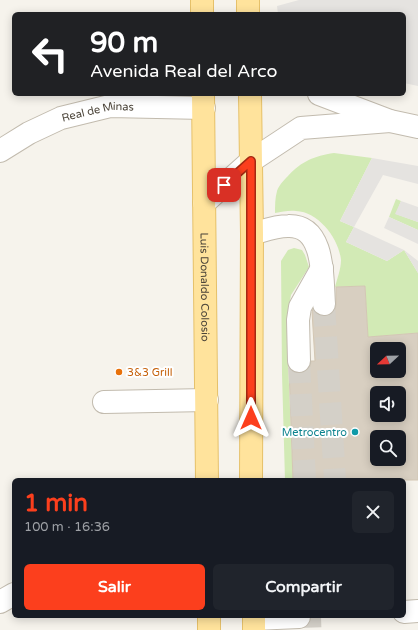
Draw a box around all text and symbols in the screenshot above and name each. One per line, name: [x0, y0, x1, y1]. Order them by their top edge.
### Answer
text: 90 m: [90, 26, 158, 60]
icon: left: [24, 28, 76, 80]
text: Avenida Real del Arco: [90, 60, 277, 82]
street label: Real de Minas: [60, 99, 134, 124]
pin: [207, 168, 241, 202]
icon: arrive: [213, 174, 235, 196]
street label: Luis Donaldo Colosio: [198, 232, 212, 342]
north arrow: [370, 342, 406, 378]
map controls: [370, 342, 406, 466]
place label: 3&3 Grill: [127, 366, 173, 379]
marker: 3&3 Grill: [114, 367, 124, 377]
button: sound: [370, 386, 406, 422]
position arrow: [230, 397, 272, 439]
place label: Metrocentro: [282, 426, 347, 439]
marker: Metrocentro: [350, 427, 360, 437]
button: search: [370, 430, 406, 466]
text: 1 min: [24, 489, 88, 518]
button: close: [352, 491, 394, 533]
text: 100 m · 16:36: [24, 519, 110, 535]
button: Salir: [24, 564, 205, 610]
button: Compartir: [213, 564, 394, 610]

